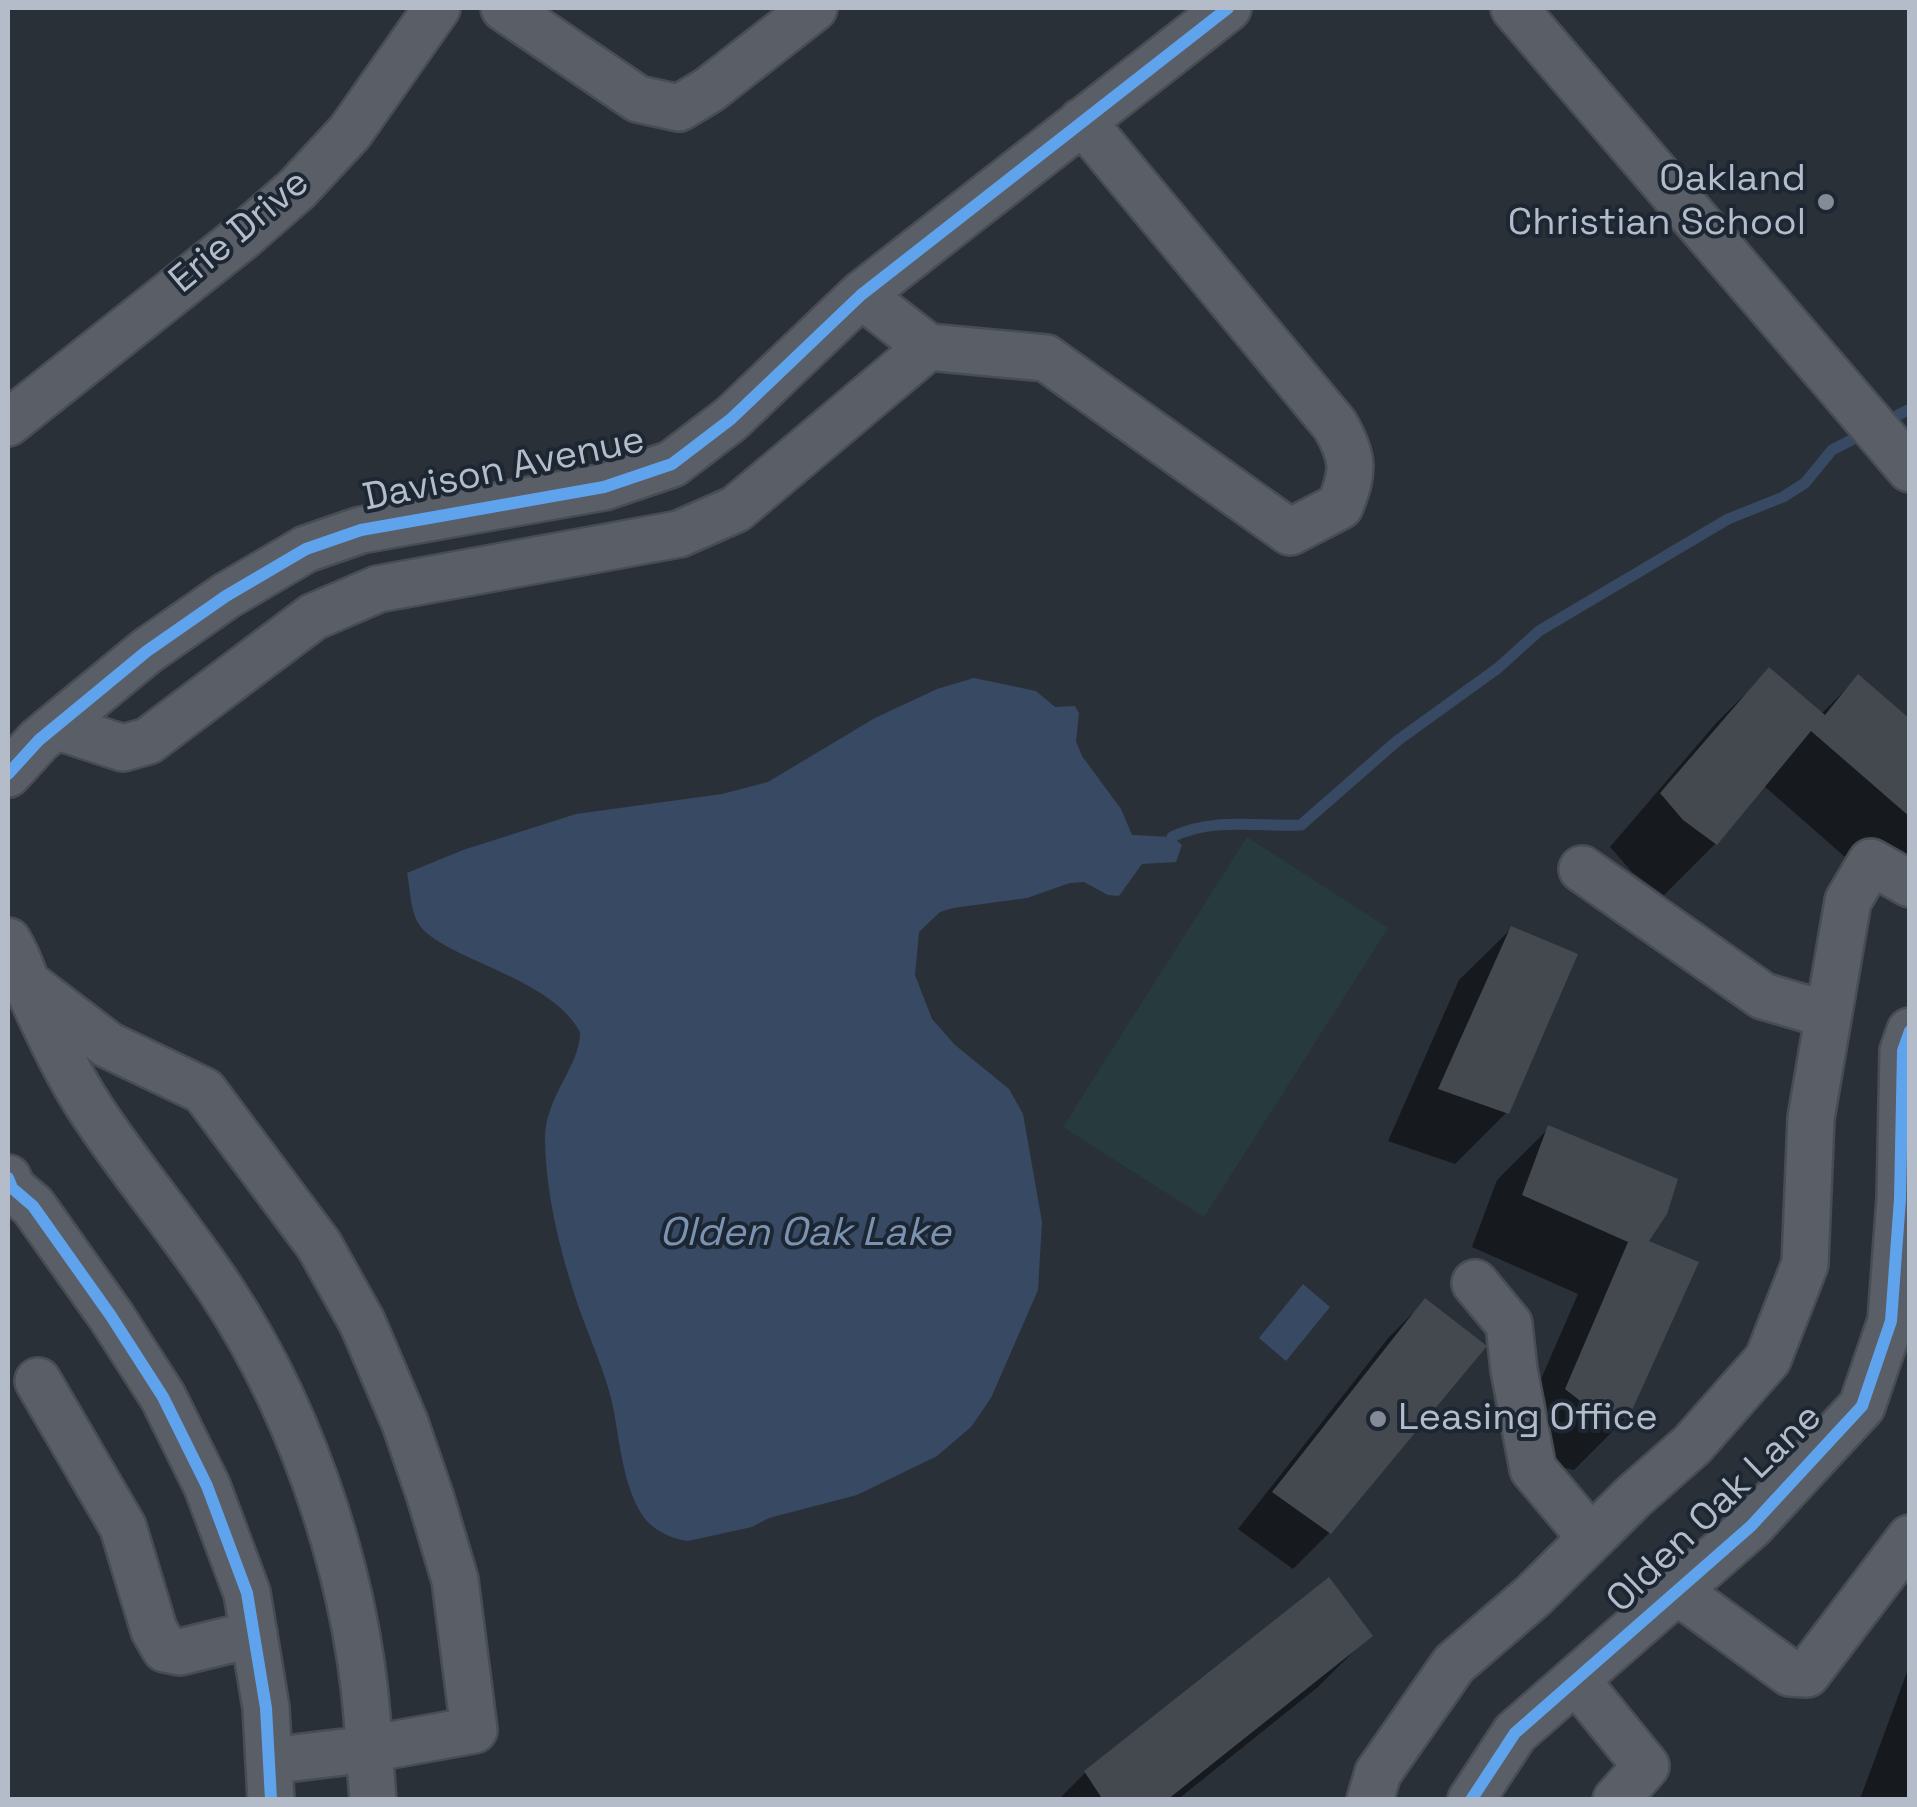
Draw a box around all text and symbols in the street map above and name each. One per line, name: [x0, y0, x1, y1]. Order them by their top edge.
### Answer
place label: Oakland Christian School: [1508, 157, 1806, 246]
street label: Erie Drive: [161, 160, 319, 304]
marker: Oakland Christian School: [1815, 191, 1837, 213]
street label: Davison Avenue: [359, 418, 649, 522]
water label: Olden Oak Lake: [659, 1210, 951, 1258]
street label: Olden Oak Lane: [1598, 1395, 1832, 1623]
place label: Leasing Office: [1398, 1396, 1658, 1442]
marker: Leasing Office: [1367, 1408, 1389, 1430]

